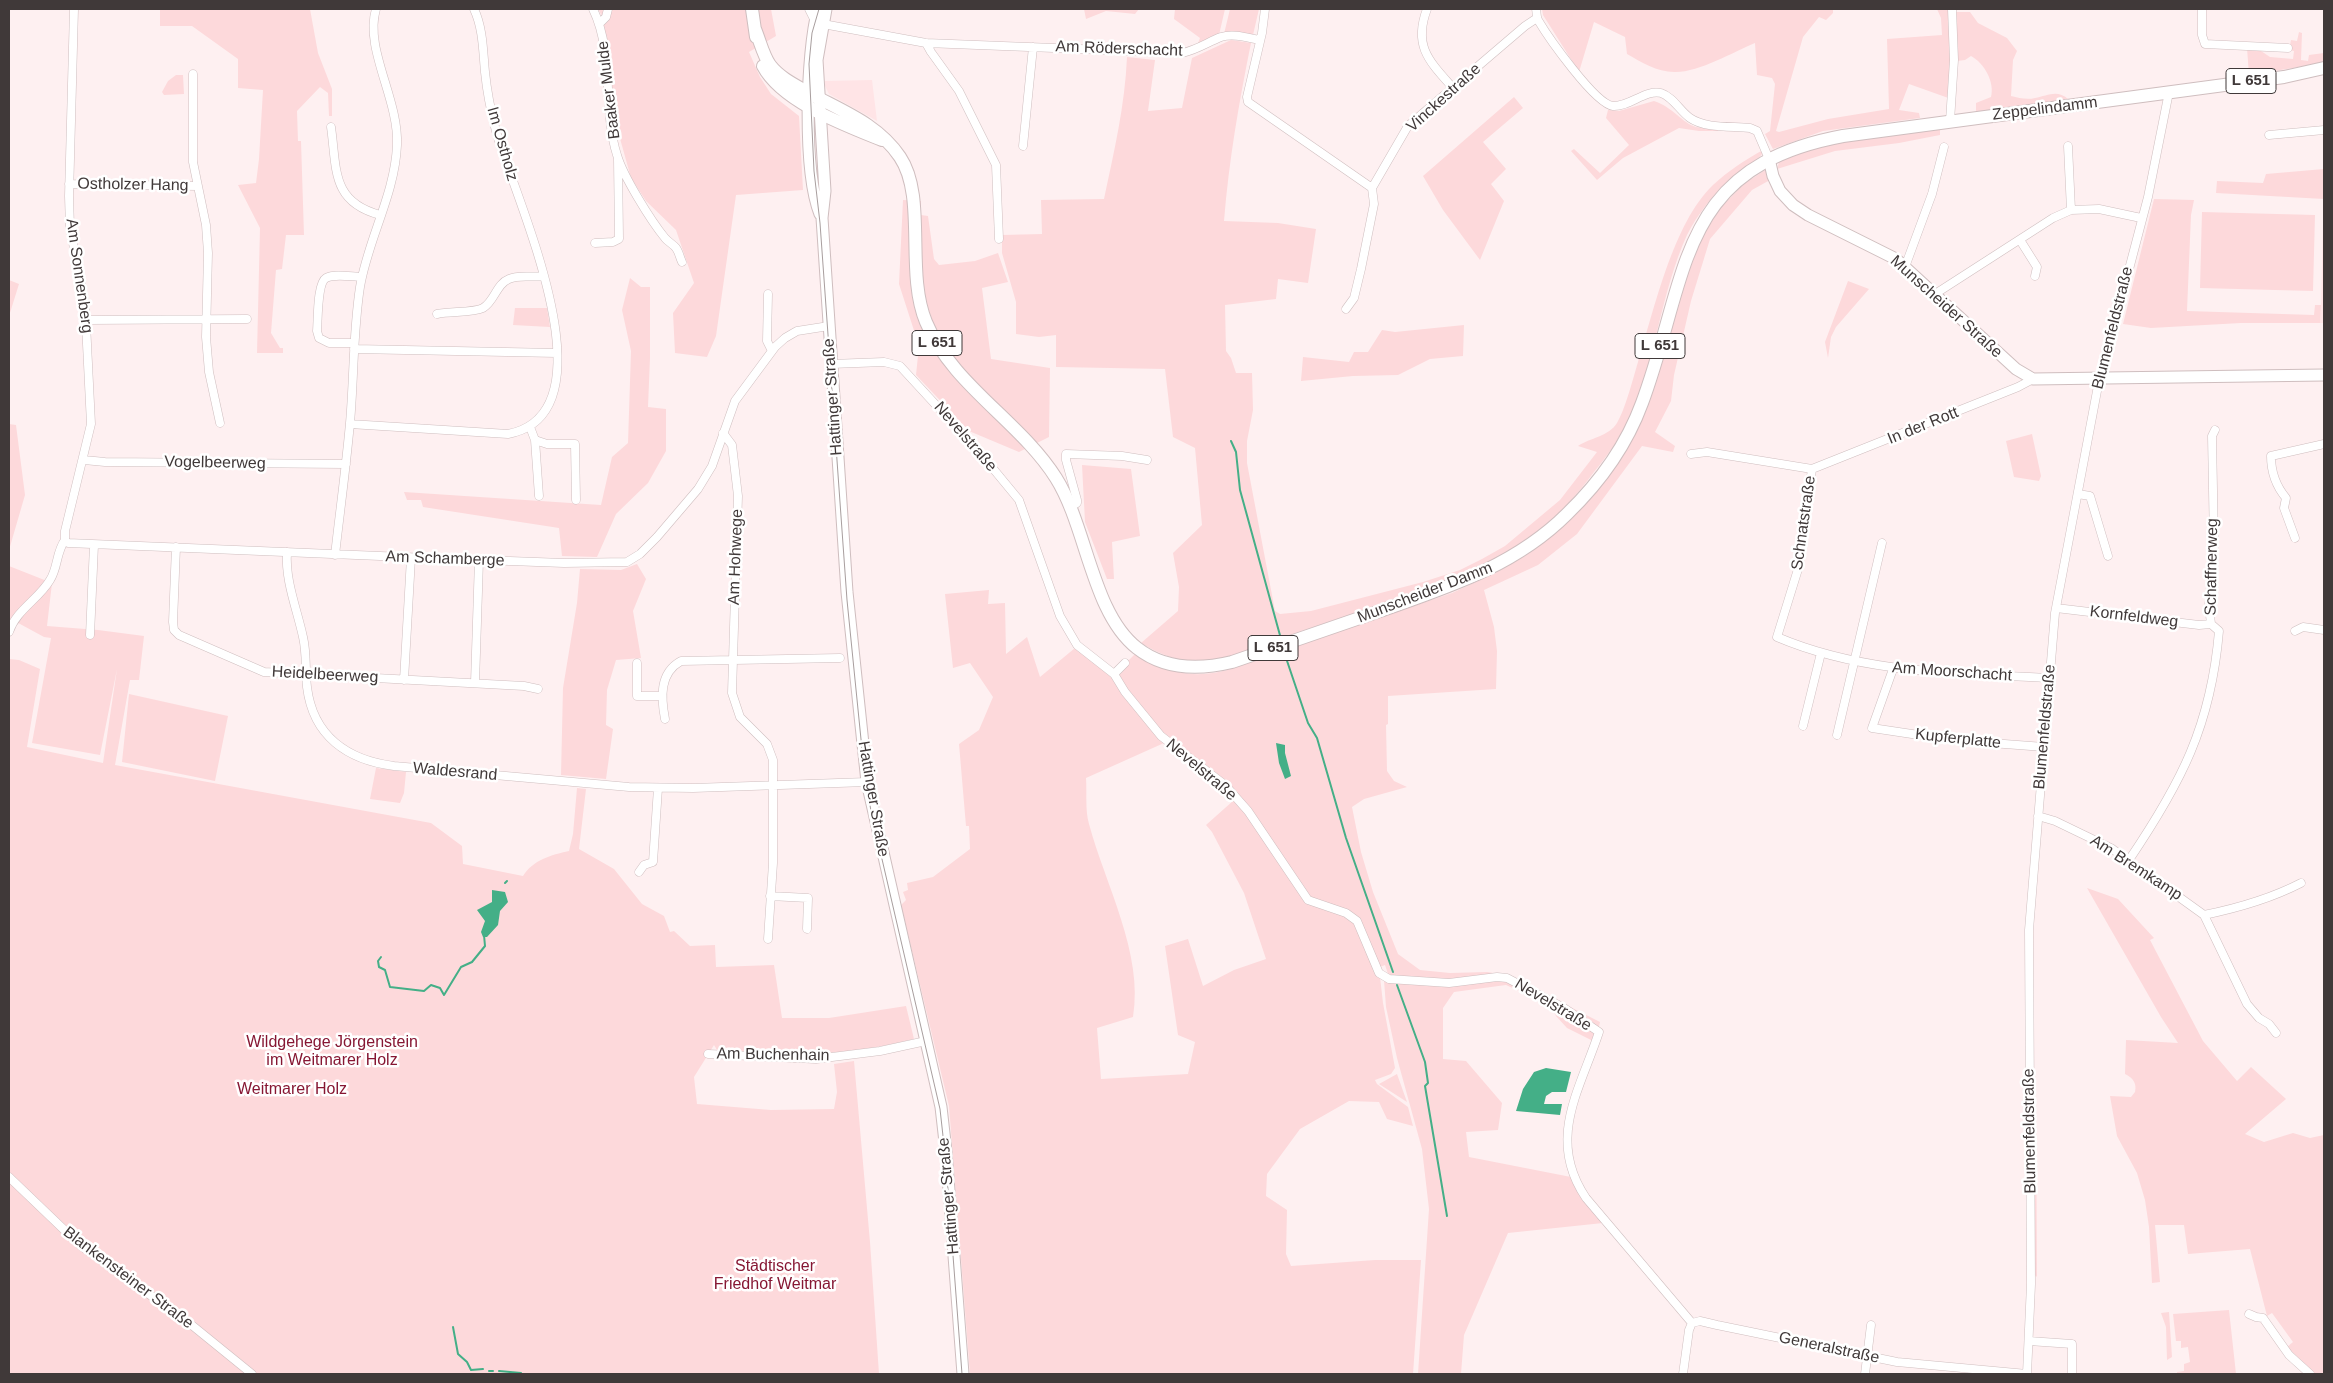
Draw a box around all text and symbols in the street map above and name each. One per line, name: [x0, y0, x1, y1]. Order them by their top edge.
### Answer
street label: Am Röderschacht: [1055, 37, 1183, 61]
street label: Baaker Mulde: [593, 40, 625, 140]
street label: Vinckestraße: [1403, 60, 1485, 136]
road number: L 651: [2226, 68, 2276, 94]
street label: Zeppelindamm: [1991, 93, 2099, 125]
street label: Im Ostholz: [482, 105, 522, 183]
street label: Ostholzer Hang: [77, 174, 189, 196]
street label: Am Sonnenberg: [61, 217, 97, 335]
street label: Munscheider Straße: [1886, 252, 2006, 362]
street label: Blumenfeldstraße: [2089, 265, 2137, 391]
road number: L 651: [912, 330, 962, 356]
road number: L 651: [1635, 334, 1685, 358]
street label: Hattinger Straße: [819, 338, 847, 456]
street label: Nevelstraße: [929, 398, 1001, 476]
street label: In der Rott: [1885, 403, 1961, 449]
street label: Vogelbeerweg: [164, 453, 266, 473]
street label: Schnatstraße: [1788, 475, 1820, 571]
street label: Am Hohwege: [725, 509, 747, 605]
street label: Schaffnerweg: [2202, 518, 2222, 616]
street label: Am Schamberge: [385, 547, 505, 571]
street label: Munscheider Damm: [1355, 558, 1495, 628]
street label: Kornfeldweg: [2089, 602, 2179, 632]
road number: L 651: [1248, 636, 1298, 660]
street label: Am Moorschacht: [1891, 658, 2013, 686]
street label: Heidelbeerweg: [271, 663, 379, 687]
street label: Blumenfeldstraße: [2030, 664, 2060, 790]
street label: Kupferplatte: [1914, 725, 2002, 753]
street label: Nevelstraße: [1162, 735, 1240, 805]
street label: Hattinger Straße: [853, 740, 893, 858]
street label: Waldesrand: [412, 759, 498, 785]
street label: Am Bremkamp: [2086, 831, 2186, 905]
street label: Nevelstraße: [1511, 975, 1595, 1035]
park label: Wildgehege Jörgenstein im Weitmarer Holz: [246, 1033, 418, 1071]
street label: Am Buchenhain: [716, 1044, 830, 1066]
street label: Blumenfeldstraße: [2019, 1068, 2041, 1194]
park label: Weitmarer Holz: [237, 1080, 347, 1100]
street label: Hattinger Straße: [934, 1137, 964, 1255]
street label: Blankensteiner Straße: [59, 1223, 197, 1333]
park label: Städtischer Friedhof Weitmar: [714, 1257, 836, 1295]
street label: Generalstraße: [1777, 1328, 1881, 1368]

